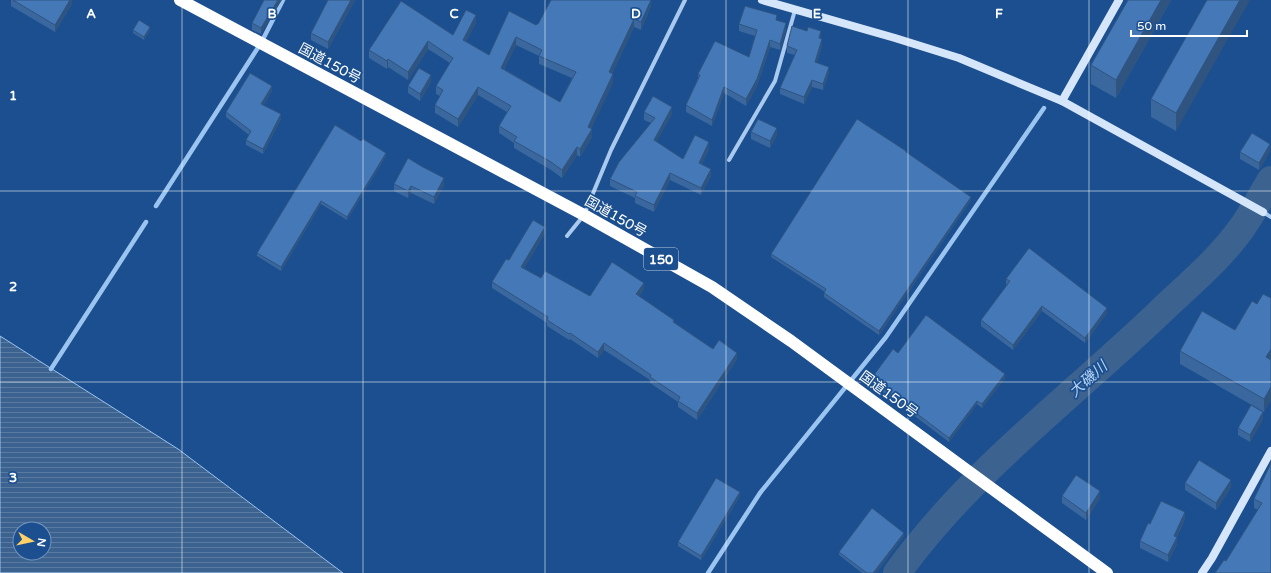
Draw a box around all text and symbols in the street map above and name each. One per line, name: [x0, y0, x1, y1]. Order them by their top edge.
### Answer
text: A: [86, 6, 96, 22]
text: B: [267, 6, 277, 22]
text: C: [449, 6, 459, 22]
text: D: [631, 6, 641, 22]
text: E: [813, 6, 821, 22]
text: F: [995, 6, 1003, 22]
scale bar: [1131, 12, 1247, 38]
text: 50 m: [1137, 19, 1166, 33]
street label: 国道150号: [296, 40, 364, 87]
text: 1: [9, 88, 17, 104]
street label: 国道150号: [582, 192, 650, 240]
road number: 150: [644, 248, 678, 270]
text: 2: [9, 279, 17, 295]
water label: 大磯川: [1065, 356, 1112, 401]
street label: 国道150号: [856, 367, 921, 421]
text: 3: [9, 470, 17, 486]
north arrow: [12, 521, 52, 561]
text: N: [34, 537, 48, 548]

